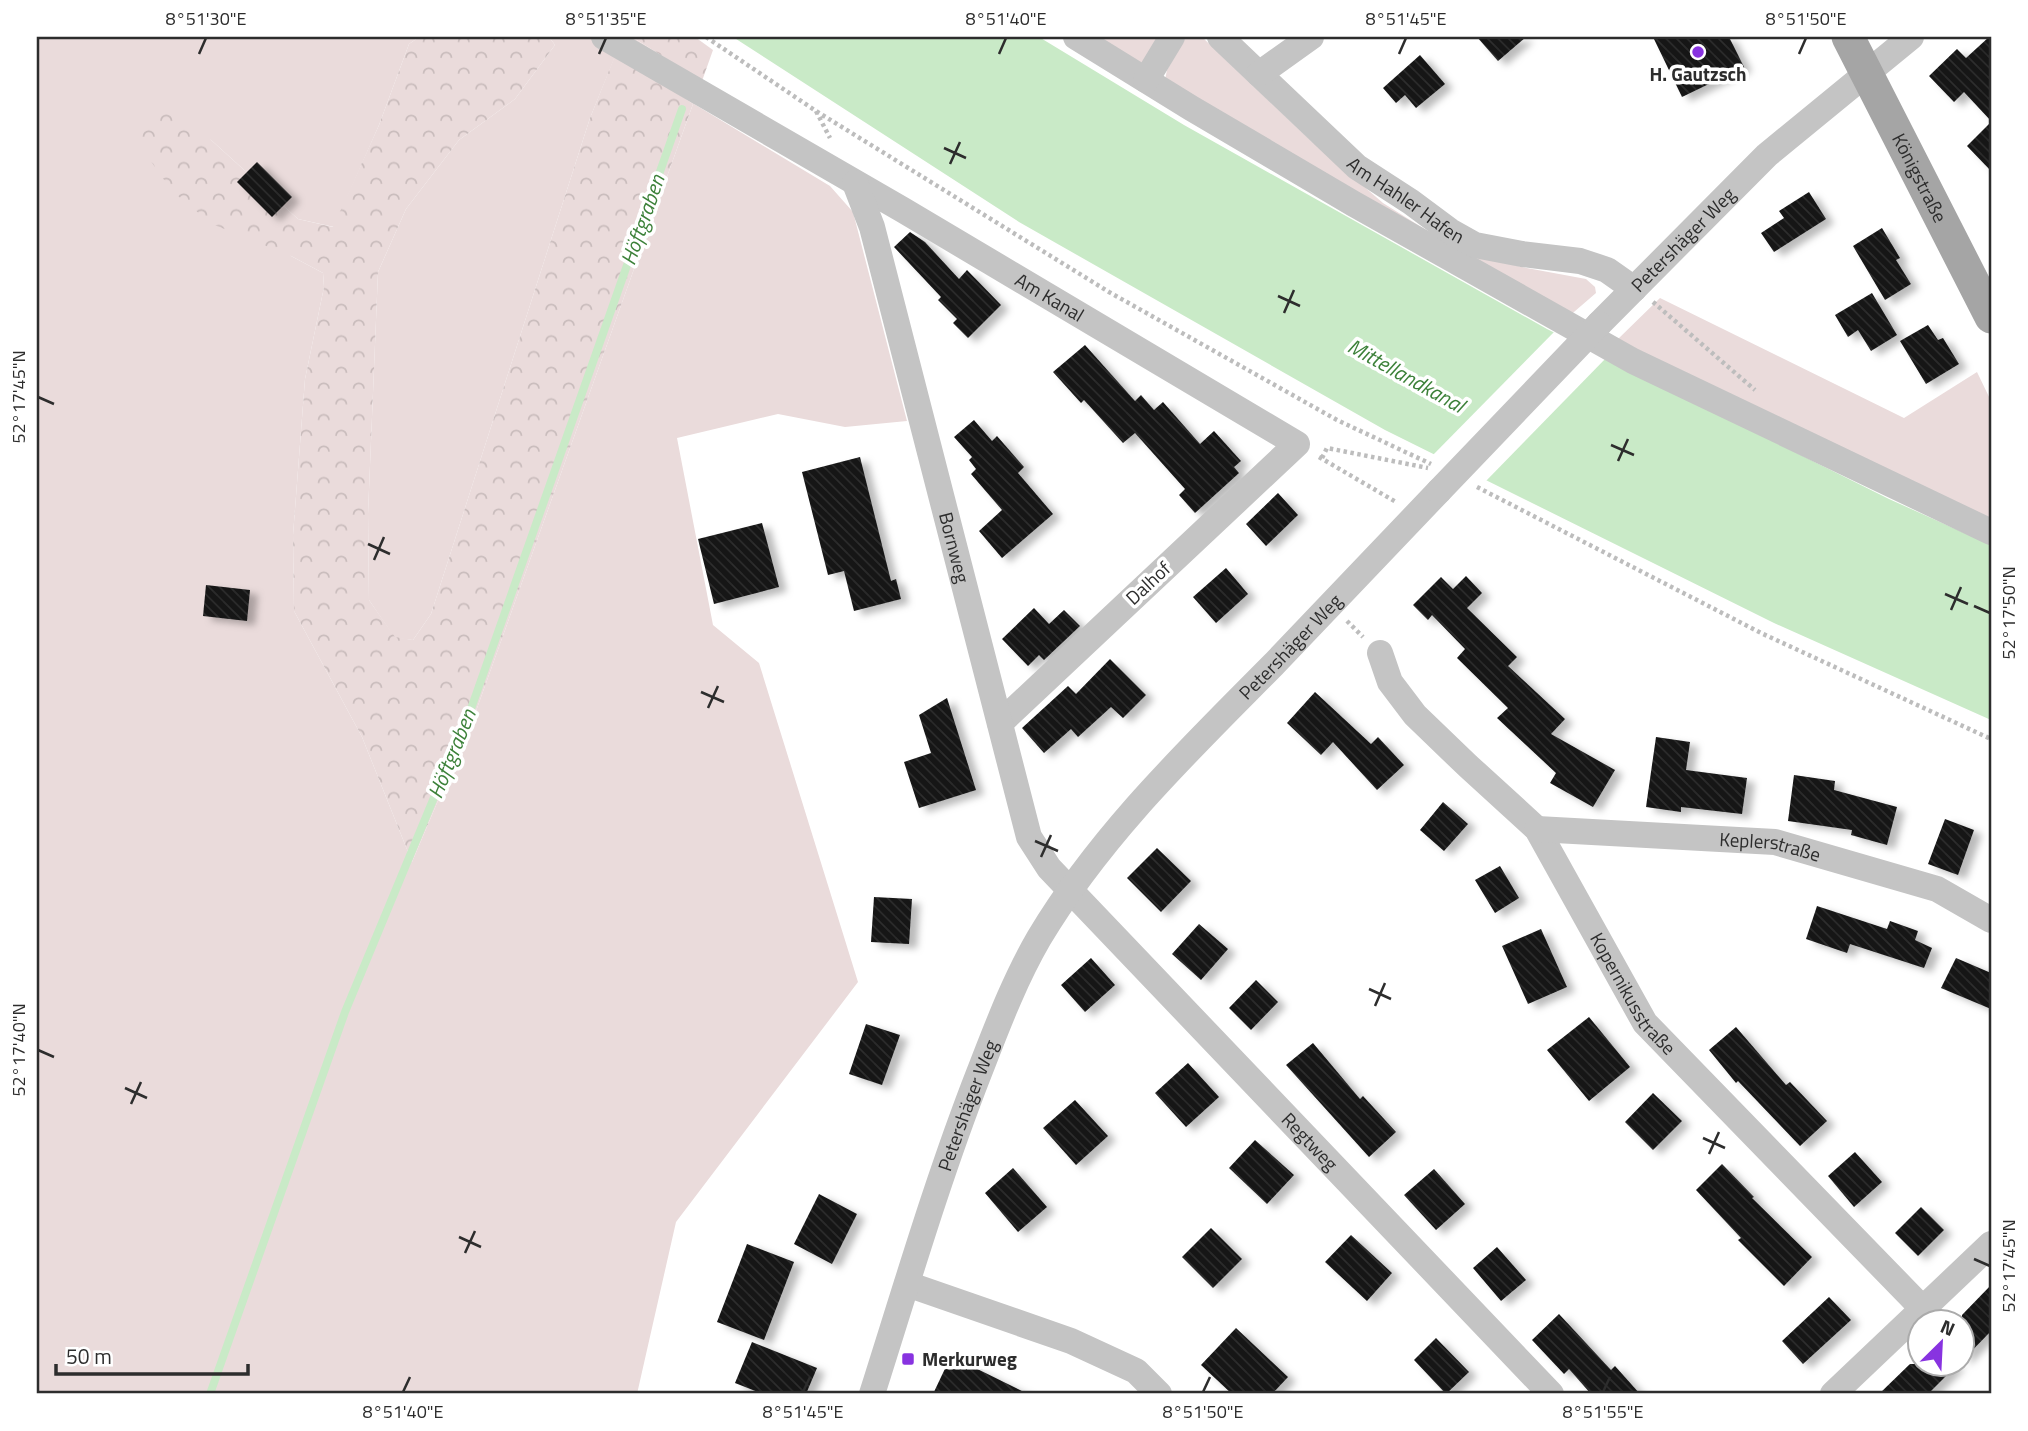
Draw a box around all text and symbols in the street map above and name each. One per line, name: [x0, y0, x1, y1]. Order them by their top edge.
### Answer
text: 8°51'30"E: [166, 5, 246, 32]
text: 8°51'35"E: [566, 5, 646, 32]
text: 8°51'40"E: [966, 5, 1046, 32]
text: 8°51'45"E: [1366, 5, 1446, 32]
text: 8°51'50"E: [1766, 5, 1846, 32]
marker: H. Gautzsch: [1690, 44, 1706, 60]
place label: H. Gautzsch: [1649, 59, 1747, 88]
street label: Königstraße: [1885, 128, 1955, 227]
street label: Am Hahler Hafen: [1341, 150, 1470, 250]
water label: Höftgraben: [612, 170, 673, 269]
street label: Petershäger Weg: [1624, 180, 1742, 298]
street label: Am Kanal: [1010, 265, 1090, 329]
water label: Mittellandkanal: [1342, 330, 1473, 422]
text: 52°17'45"N: [5, 350, 32, 444]
street label: Bornweg: [932, 509, 978, 586]
street label: Dalhof: [1119, 554, 1177, 611]
text: 52°17'50"N: [1995, 566, 2022, 660]
street label: Petershäger Weg: [1231, 586, 1348, 706]
water label: Höftgraben: [419, 704, 484, 803]
street label: Keplerstraße: [1719, 824, 1824, 869]
street label: Kopernikusstraße: [1583, 927, 1683, 1061]
text: 52°17'40"N: [5, 1003, 32, 1097]
street label: Petershäger Weg: [929, 1035, 1005, 1175]
street label: Regtweg: [1275, 1105, 1346, 1177]
text: 52°17'45"N: [1995, 1219, 2022, 1313]
north arrow: [1906, 1308, 1976, 1378]
text: N: [1936, 1311, 1960, 1343]
scale bar: [56, 1333, 248, 1377]
text: 50 m: [66, 1340, 112, 1372]
place label: Merkurweg: [922, 1344, 1017, 1373]
marker: Merkurweg: [900, 1351, 916, 1367]
text: 8°51'40"E: [363, 1398, 443, 1425]
text: 8°51'45"E: [763, 1398, 843, 1425]
text: 8°51'50"E: [1163, 1398, 1243, 1425]
text: 8°51'55"E: [1563, 1398, 1643, 1425]

